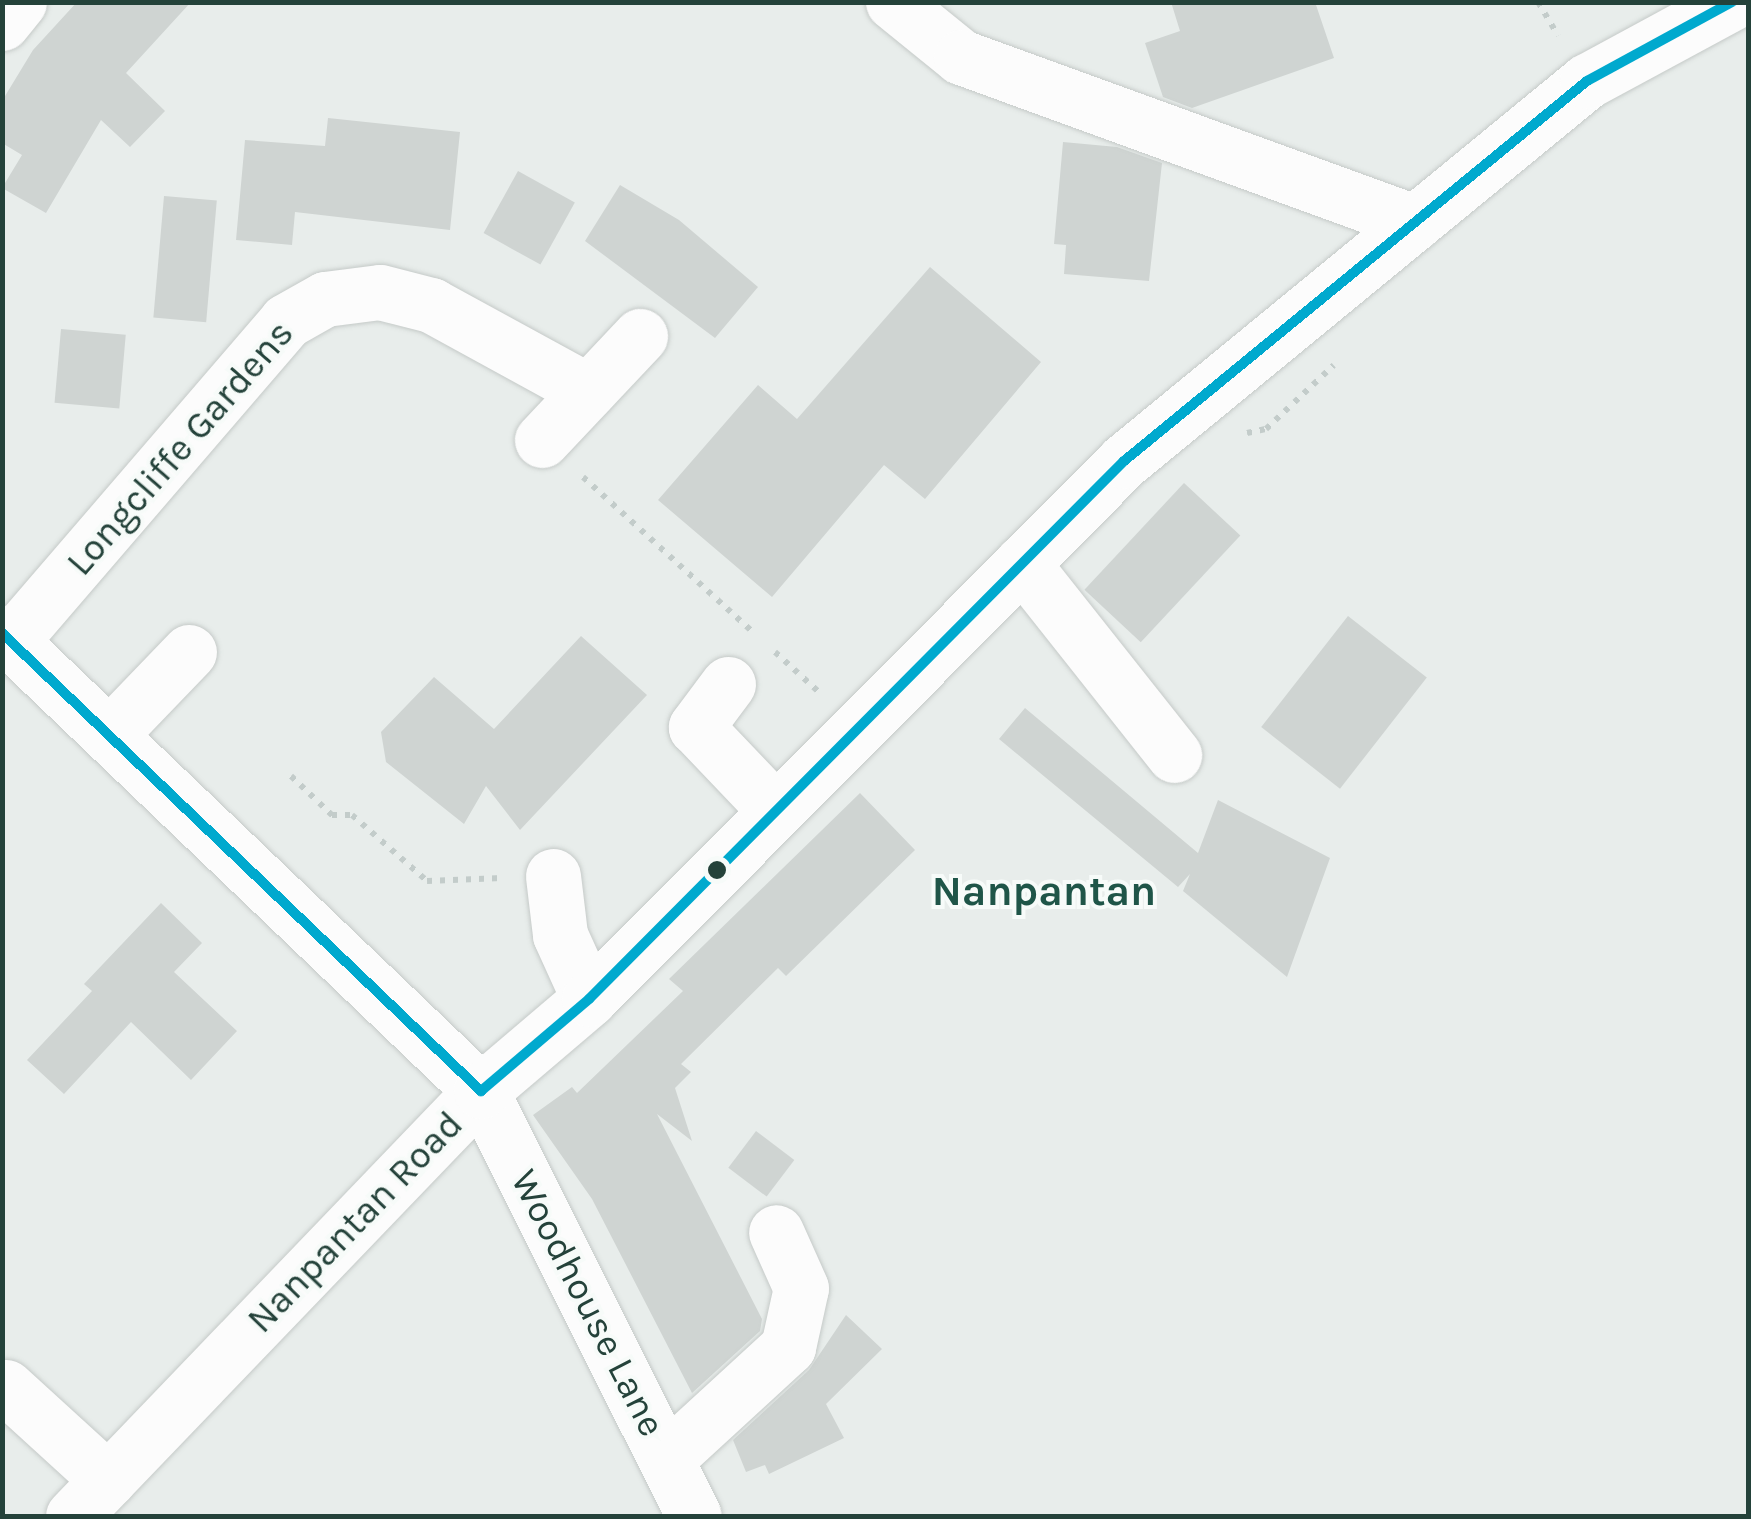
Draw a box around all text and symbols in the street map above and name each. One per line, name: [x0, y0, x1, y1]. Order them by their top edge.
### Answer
street label: Longcliffe Gardens: [57, 311, 303, 585]
unlabelled marker: [707, 860, 727, 880]
district label: Nanpantan: [932, 866, 1156, 916]
street label: Nanpantan Road: [238, 1102, 472, 1342]
street label: Woodhouse Lane: [501, 1162, 675, 1444]

